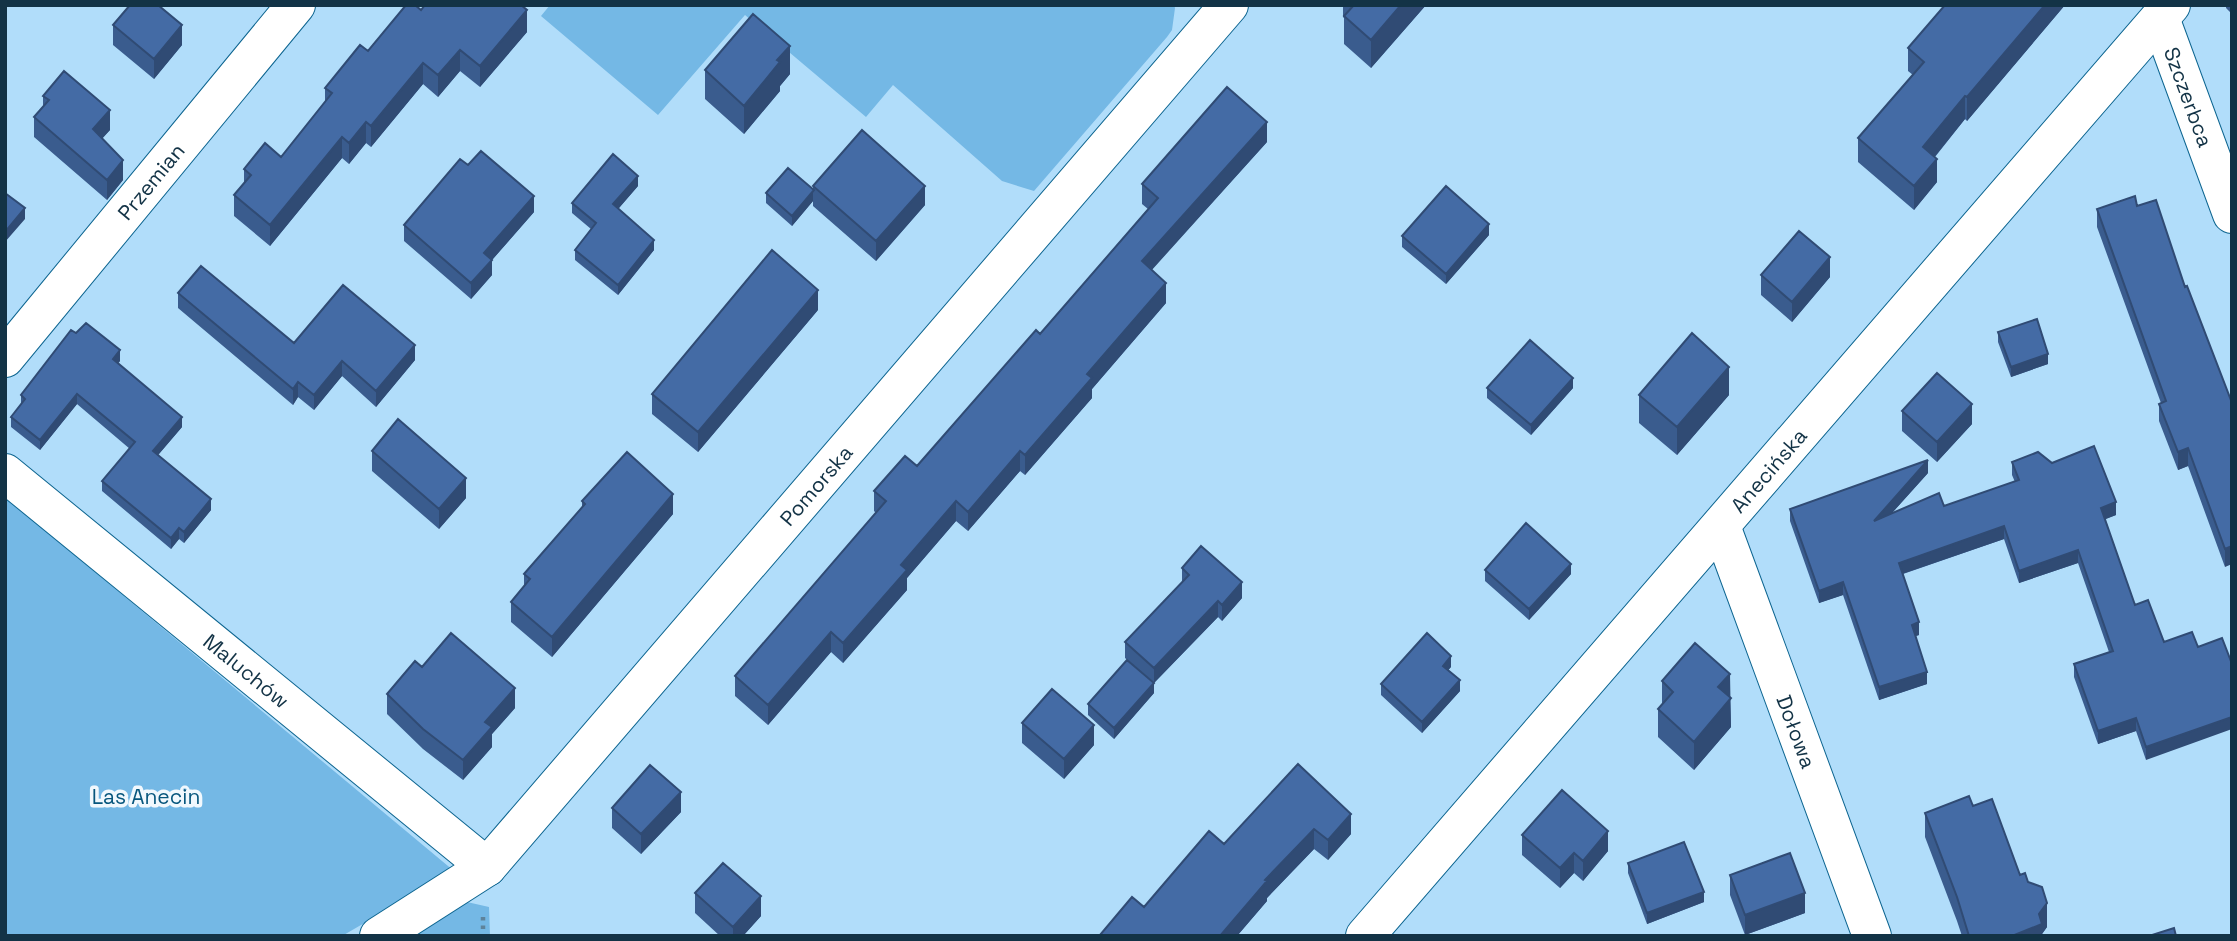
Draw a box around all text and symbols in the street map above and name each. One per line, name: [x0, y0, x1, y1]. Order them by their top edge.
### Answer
street label: Szczerbca: [2158, 43, 2220, 151]
street label: Przemian: [111, 137, 190, 225]
street label: Anecińska: [1724, 422, 1812, 518]
street label: Pomorska: [773, 439, 858, 531]
street label: Maluchów: [198, 627, 295, 714]
street label: Dołowa: [1771, 691, 1823, 772]
park label: Las Anecin: [92, 783, 200, 810]

